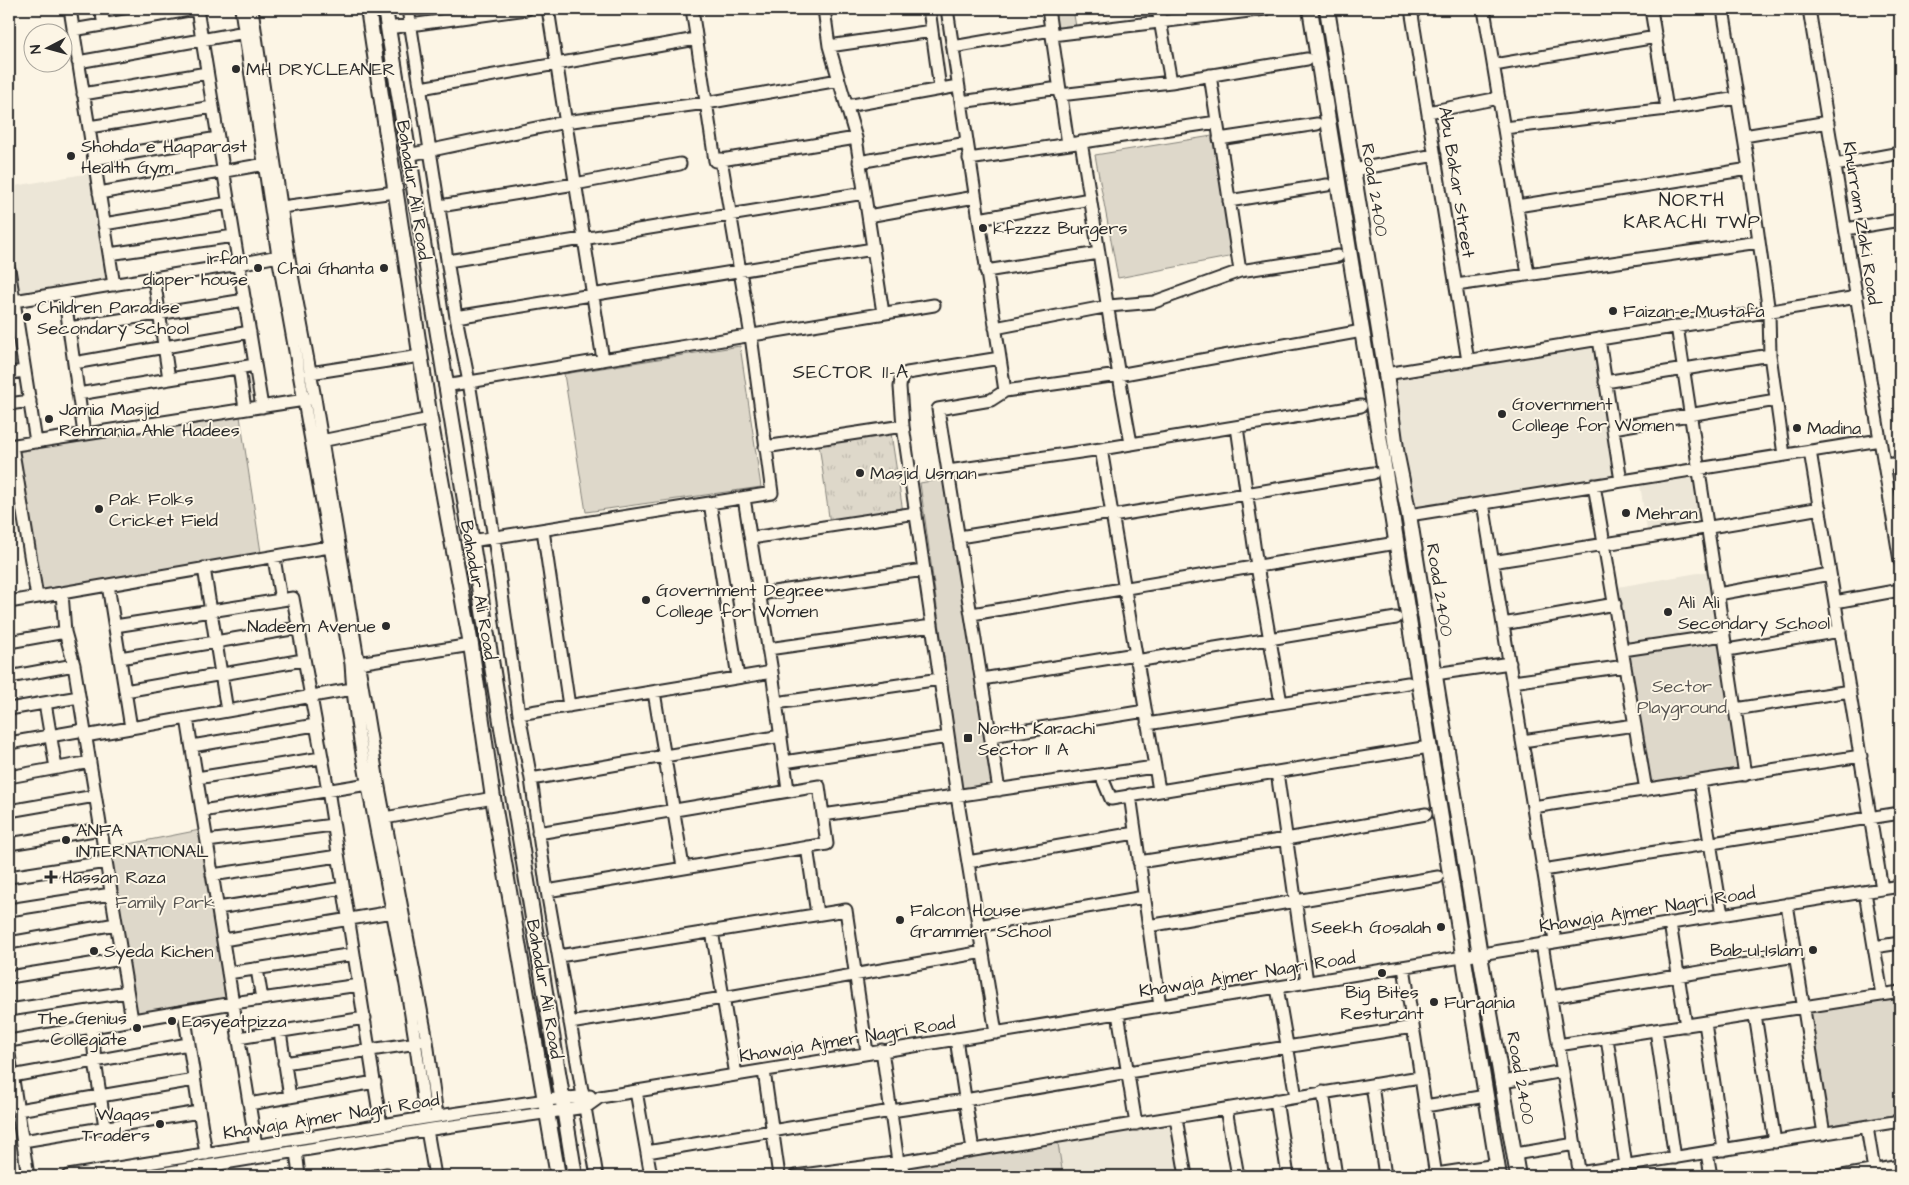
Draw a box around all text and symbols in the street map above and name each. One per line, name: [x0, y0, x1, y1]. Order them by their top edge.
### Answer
north arrow: [22, 22, 72, 72]
text: N: [26, 44, 46, 55]
place label: MH DRYCLEANER: [246, 57, 395, 82]
marker: MH DRYCLEANER: [230, 63, 242, 75]
street label: Abu Bakar Street: [1432, 105, 1481, 260]
street label: Bahadur Ali Road: [390, 118, 437, 262]
place label: Shohda e Haqparast Health Gym: [81, 134, 248, 181]
street label: Khurram Zaki Road: [1836, 140, 1887, 306]
street label: Road 2400: [1355, 142, 1394, 238]
marker: Shohda e Haqparast Health Gym: [65, 150, 77, 162]
district label: NORTH KARACHI TWP: [1623, 187, 1761, 236]
place label: kfzzzz Burgers: [993, 216, 1127, 242]
marker: kfzzzz Burgers: [977, 222, 989, 234]
place label: irfan diaper house: [143, 246, 248, 292]
place label: Chai Ghanta: [277, 256, 374, 281]
marker: irfan diaper house: [252, 262, 264, 274]
marker: Chai Ghanta: [378, 262, 390, 274]
place label: Children Paradise Secondary School: [37, 295, 189, 342]
place label: Faizan-e-Mustafa: [1623, 299, 1765, 324]
marker: Faizan-e-Mustafa: [1607, 305, 1619, 317]
marker: Children Paradise Secondary School: [21, 311, 33, 323]
district label: SECTOR 11-A: [793, 359, 909, 386]
place label: Government College for Women: [1512, 392, 1674, 439]
place label: Jamia Masjid Rehmania Ahle Hadees: [59, 397, 240, 443]
marker: Government College for Women: [1496, 408, 1508, 420]
marker: Jamia Masjid Rehmania Ahle Hadees: [43, 413, 55, 425]
place label: Madina: [1807, 416, 1861, 441]
marker: Madina: [1791, 422, 1803, 434]
place label: Masjid Usman: [870, 461, 977, 486]
marker: Masjid Usman: [854, 467, 866, 479]
place label: Pak Folks Cricket Field: [109, 487, 218, 533]
place label: Mehran: [1636, 501, 1698, 526]
marker: Pak Folks Cricket Field: [93, 503, 105, 515]
marker: Mehran: [1620, 507, 1632, 519]
street label: Bahadur Ali Road: [454, 518, 503, 662]
street label: Road 2400: [1420, 542, 1459, 638]
place label: Government Degree College for Women: [656, 578, 824, 625]
place label: Ali Ali Secondary School: [1678, 590, 1830, 637]
marker: Government Degree College for Women: [640, 594, 652, 606]
marker: Ali Ali Secondary School: [1662, 606, 1674, 618]
place label: Nadeem Avenue: [247, 614, 376, 639]
marker: Nadeem Avenue: [380, 620, 392, 632]
park label: Sector Playground: [1637, 674, 1727, 721]
place label: North Karachi Sector 11 A: [978, 716, 1095, 762]
marker: North Karachi Sector 11 A: [962, 732, 974, 744]
place label: ANFA INTERNATIONAL: [76, 818, 209, 864]
marker: ANFA INTERNATIONAL: [60, 834, 72, 846]
place label: Hassan Raza: [62, 865, 166, 890]
marker: Hassan Raza: [44, 870, 58, 884]
street label: Khawaja Ajmer Nagri Road: [1537, 880, 1757, 940]
park label: Family Park: [115, 890, 215, 916]
place label: Falcon House Grammer School: [910, 898, 1052, 944]
marker: Falcon House Grammer School: [894, 914, 906, 926]
place label: Seekh Gosalah: [1311, 915, 1431, 940]
street label: Bahadur Ali Road: [520, 917, 569, 1061]
marker: Seekh Gosalah: [1435, 921, 1447, 933]
place label: Bab-ul-Islam: [1710, 938, 1803, 963]
place label: Syeda Kichen: [104, 939, 213, 965]
marker: Bab-ul-Islam: [1807, 944, 1819, 956]
marker: Syeda Kichen: [88, 945, 100, 957]
street label: Khawaja Ajmer Nagri Road: [1137, 945, 1357, 1005]
marker: Big Bites Resturant: [1376, 967, 1388, 979]
place label: Big Bites Resturant: [1340, 980, 1424, 1026]
place label: Furqania: [1444, 990, 1515, 1015]
marker: Furqania: [1428, 996, 1440, 1008]
place label: The Genius Collegiate: [38, 1006, 127, 1053]
place label: Easyeatpizza: [182, 1009, 287, 1035]
street label: Khawaja Ajmer Nagri Road: [737, 1010, 957, 1070]
marker: Easyeatpizza: [166, 1015, 178, 1027]
marker: The Genius Collegiate: [131, 1022, 143, 1034]
street label: Road 2400: [1500, 1030, 1541, 1126]
street label: Khawaja Ajmer Nagri Road: [221, 1087, 441, 1147]
place label: Waqas Traders: [82, 1102, 150, 1148]
marker: Waqas Traders: [154, 1118, 166, 1130]

